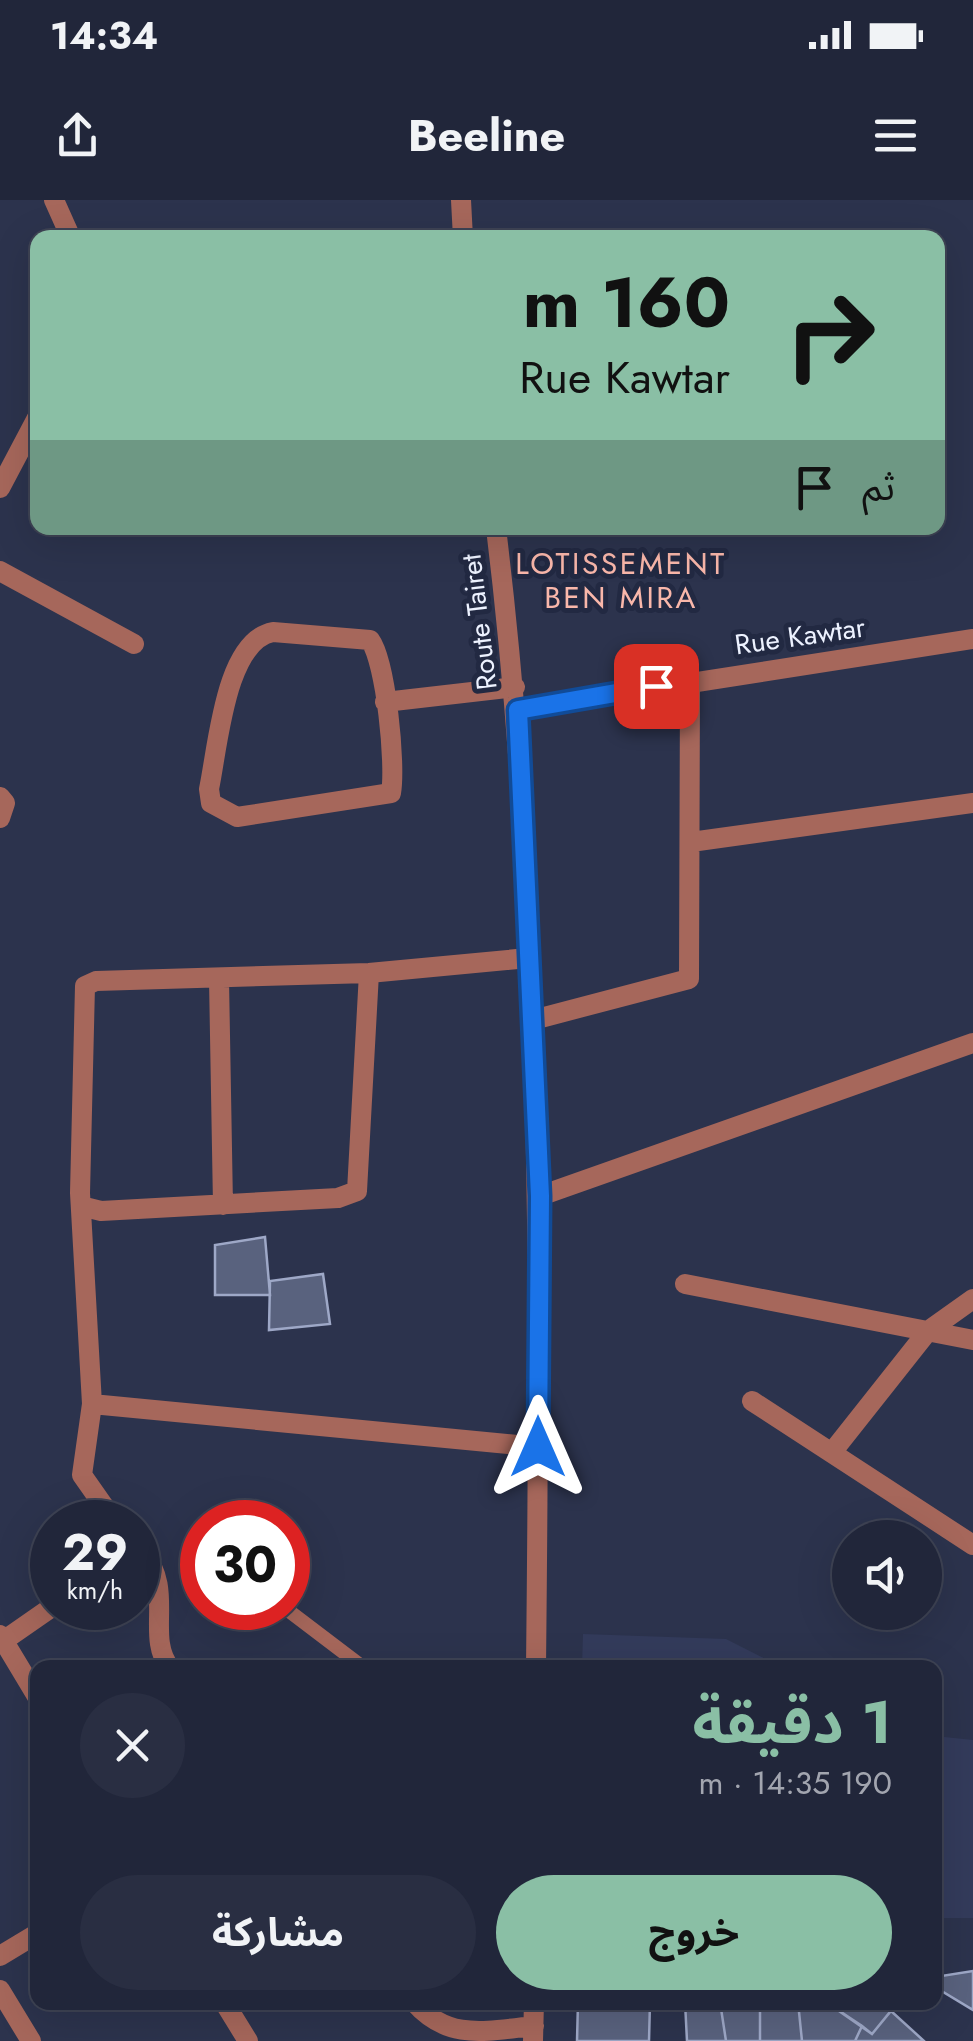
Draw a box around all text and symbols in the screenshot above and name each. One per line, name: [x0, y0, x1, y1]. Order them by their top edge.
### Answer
text: 14:34: [50, 8, 158, 63]
text: Beeline: [408, 103, 565, 168]
icon: share: [50, 108, 105, 163]
icon: menu: [868, 108, 923, 163]
text: 160 m: [523, 252, 730, 353]
icon: right: [765, 270, 895, 400]
text: Rue Kawtar: [519, 345, 730, 410]
text: ثم: [862, 459, 895, 514]
icon: arrive: [787, 460, 842, 515]
district label: LOTISSEMENT BEN MIRA: [515, 542, 727, 619]
street label: Route Tairet: [450, 551, 508, 692]
street label: Rue Kawtar: [732, 607, 868, 665]
pin: [614, 644, 699, 729]
icon: arrive: [629, 659, 684, 714]
position arrow: [486, 1395, 590, 1499]
speed limit sign: 30: [180, 1500, 310, 1630]
text: 29: [62, 1516, 128, 1589]
map controls: [832, 1520, 942, 1630]
button: sound: [832, 1520, 942, 1630]
text: km/h: [67, 1572, 123, 1608]
text: 1 دقيقة: [692, 1679, 892, 1766]
button: close: [80, 1693, 185, 1798]
text: 190 m · 14:35: [698, 1760, 892, 1806]
button: مشاركة: [80, 1875, 476, 1990]
button: خروج: [496, 1875, 892, 1990]

